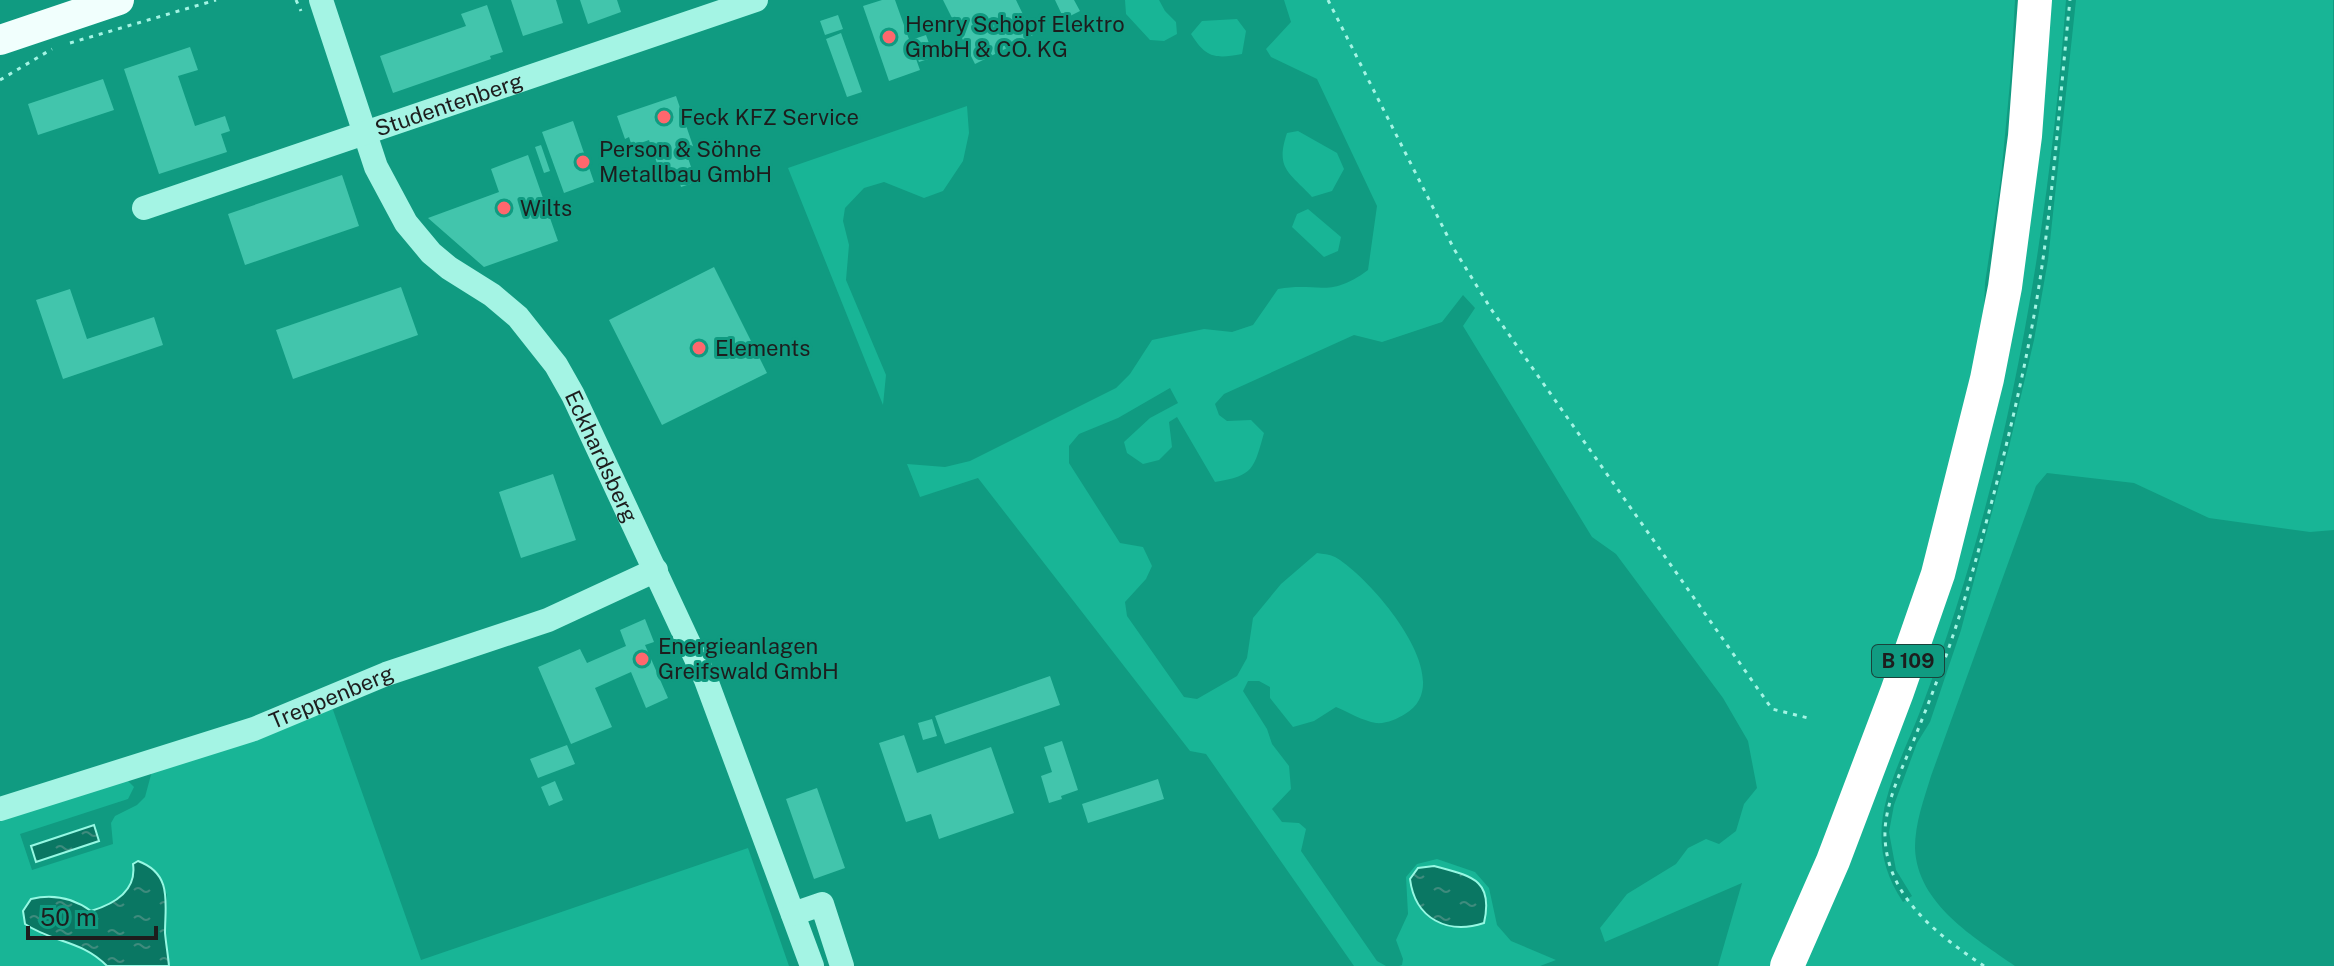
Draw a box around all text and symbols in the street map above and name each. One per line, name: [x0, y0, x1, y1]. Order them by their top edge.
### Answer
place label: Henry Schöpf Elektro GmbH & CO. KG: [905, 11, 1125, 62]
marker: Henry Schöpf Elektro GmbH & CO. KG: [880, 28, 898, 46]
street label: Studentenberg: [372, 67, 526, 142]
place label: Feck KFZ Service: [680, 104, 859, 130]
marker: Feck KFZ Service: [655, 108, 673, 126]
place label: Person & Söhne Metallbau GmbH: [599, 136, 772, 187]
marker: Person & Söhne Metallbau GmbH: [574, 153, 592, 171]
place label: Wilts: [520, 195, 572, 221]
marker: Wilts: [495, 199, 513, 217]
place label: Elements: [715, 335, 810, 361]
marker: Elements: [690, 339, 708, 357]
street label: Eckhardsberg: [560, 386, 644, 526]
place label: Energieanlagen Greifswald GmbH: [658, 633, 839, 684]
road number: B 109: [1872, 645, 1944, 677]
marker: Energieanlagen Greifswald GmbH: [633, 650, 651, 668]
street label: Treppenberg: [265, 659, 397, 734]
scale bar: [28, 890, 156, 940]
text: 50 m: [40, 903, 97, 931]

